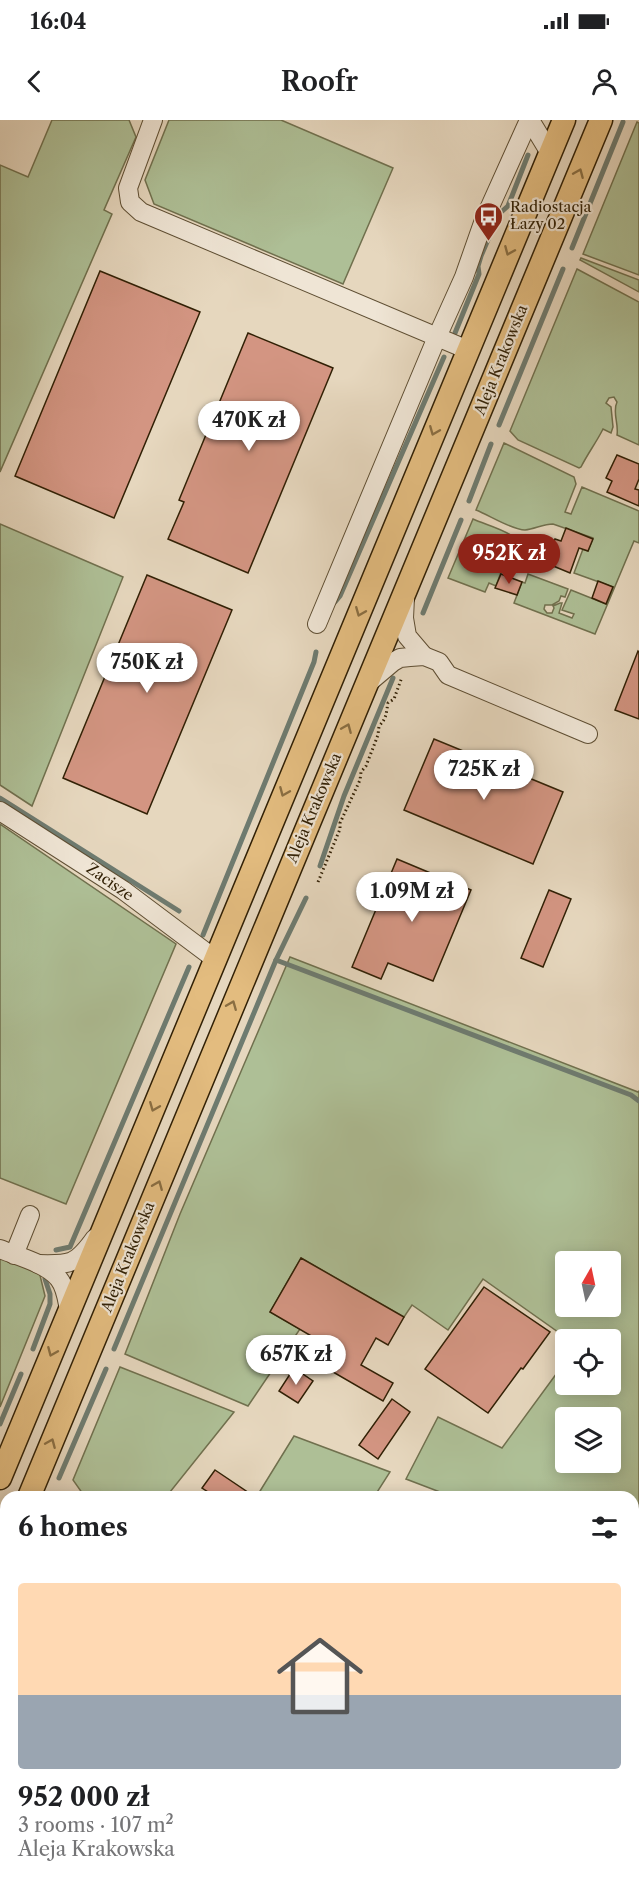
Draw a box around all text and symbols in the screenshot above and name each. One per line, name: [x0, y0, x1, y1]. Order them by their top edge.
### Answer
text: 16:04: [30, 8, 87, 35]
icon: back: [18, 65, 51, 98]
text: Roofr: [281, 65, 358, 98]
icon: person: [588, 65, 621, 98]
one-way arrow: [572, 169, 584, 180]
place label: Radiostacja Łazy 02: [510, 197, 592, 233]
bus stop icon: Radiostacja Łazy 02: [473, 200, 505, 242]
one-way arrow: [504, 245, 516, 256]
street label: Aleja Krakowska: [469, 302, 531, 419]
pin: 470K zł: [194, 401, 304, 452]
text: 470K zł: [212, 408, 286, 432]
one-way arrow: [429, 425, 441, 436]
pin: 952K zł: [454, 534, 564, 585]
text: 952K zł: [472, 541, 546, 565]
one-way arrow: [355, 605, 367, 616]
pin: 750K zł: [92, 643, 202, 694]
text: 750K zł: [111, 650, 183, 674]
one-way arrow: [340, 723, 352, 734]
street label: Aleja Krakowska: [281, 750, 345, 867]
pin: 725K zł: [429, 750, 539, 801]
text: 725K zł: [448, 757, 520, 781]
one-way arrow: [280, 785, 292, 796]
street label: Zacisze: [83, 859, 138, 905]
pin: 1.09M zł: [350, 872, 474, 923]
text: 1.09M zł: [370, 879, 454, 903]
one-way arrow: [225, 1000, 237, 1011]
one-way arrow: [149, 1100, 161, 1111]
one-way arrow: [151, 1181, 163, 1192]
street label: Aleja Krakowska: [96, 1199, 158, 1316]
north arrow: [555, 1251, 621, 1317]
map controls: [555, 1251, 621, 1473]
button: locate: [555, 1329, 621, 1395]
pin: 657K zł: [241, 1335, 351, 1386]
text: 657K zł: [260, 1342, 332, 1366]
one-way arrow: [47, 1346, 59, 1357]
button: layers: [555, 1407, 621, 1473]
one-way arrow: [44, 1438, 56, 1449]
text: 6 homes: [18, 1511, 128, 1543]
icon: filters: [588, 1511, 621, 1544]
icon: home: [266, 1622, 374, 1730]
text: 952 000 zł: [18, 1781, 150, 1813]
text: 3 rooms · 107 m²: [18, 1813, 174, 1837]
text: Aleja Krakowska: [18, 1837, 175, 1861]

